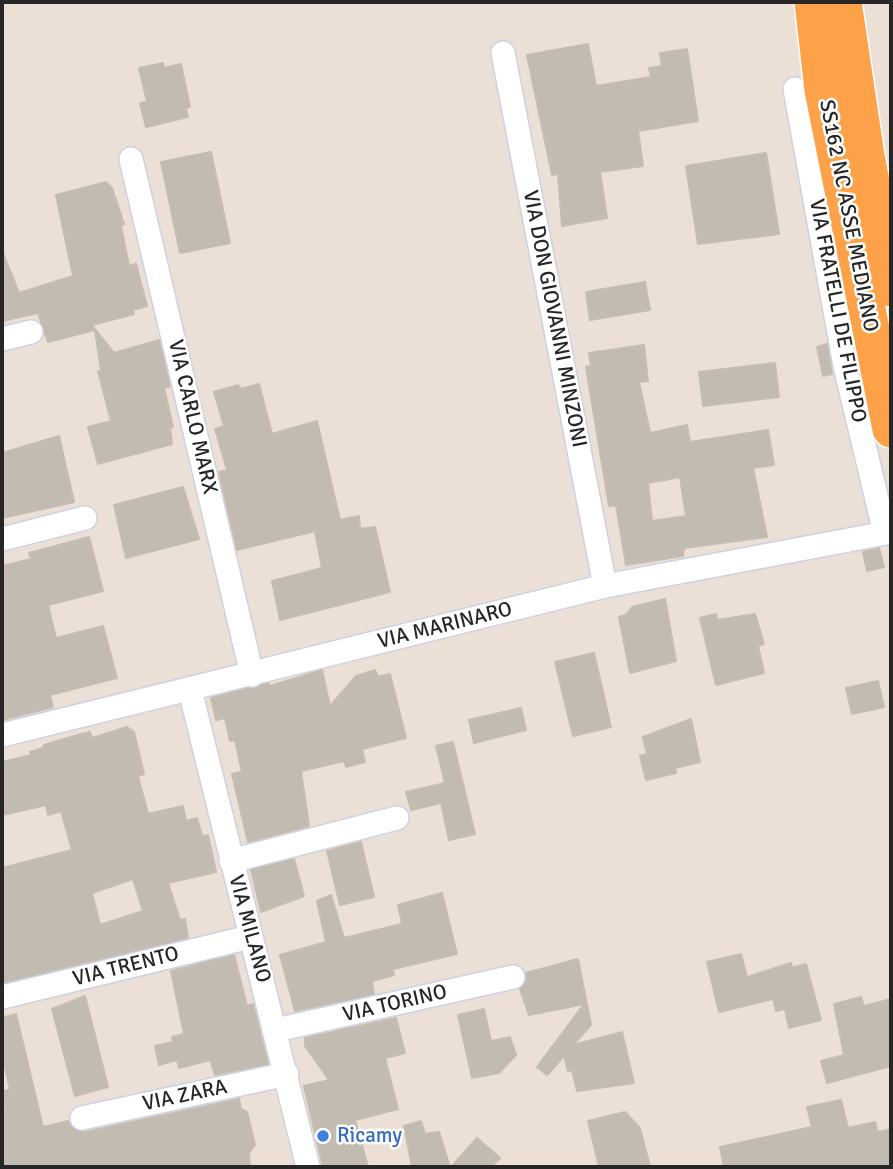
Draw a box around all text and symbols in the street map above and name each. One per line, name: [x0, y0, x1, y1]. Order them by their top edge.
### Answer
street label: SS162 NC ASSE MEDIANO: [813, 98, 883, 334]
street label: VIA DON GIOVANNI MINZONI: [517, 188, 591, 450]
street label: VIA FRATELLI DE FILIPPO: [803, 197, 871, 425]
street label: VIA CARLO MARX: [162, 337, 222, 497]
street label: VIA MARINARO: [375, 597, 515, 655]
street label: VIA MILANO: [223, 872, 275, 986]
street label: VIA TRENTO: [70, 942, 182, 992]
street label: VIA TORINO: [340, 980, 450, 1028]
street label: VIA ZARA: [140, 1075, 230, 1117]
place label: Ricamy: [337, 1123, 402, 1149]
marker: Ricamy: [315, 1128, 331, 1144]

